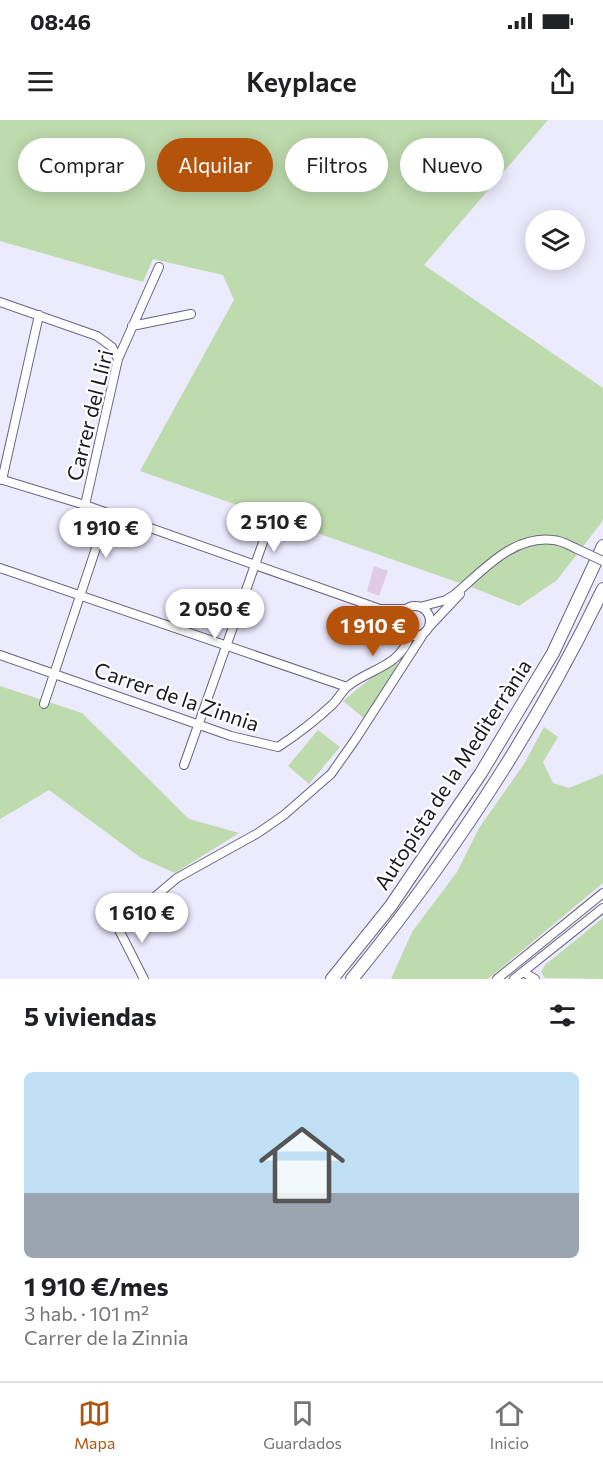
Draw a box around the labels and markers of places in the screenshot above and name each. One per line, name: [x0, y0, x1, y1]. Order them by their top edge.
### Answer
pin: 2 510 €: [219, 502, 329, 553]
pin: 1 910 €: [51, 508, 161, 559]
pin: 2 050 €: [160, 589, 270, 640]
pin: 1 910 €: [318, 606, 428, 657]
pin: 1 610 €: [87, 893, 197, 944]

